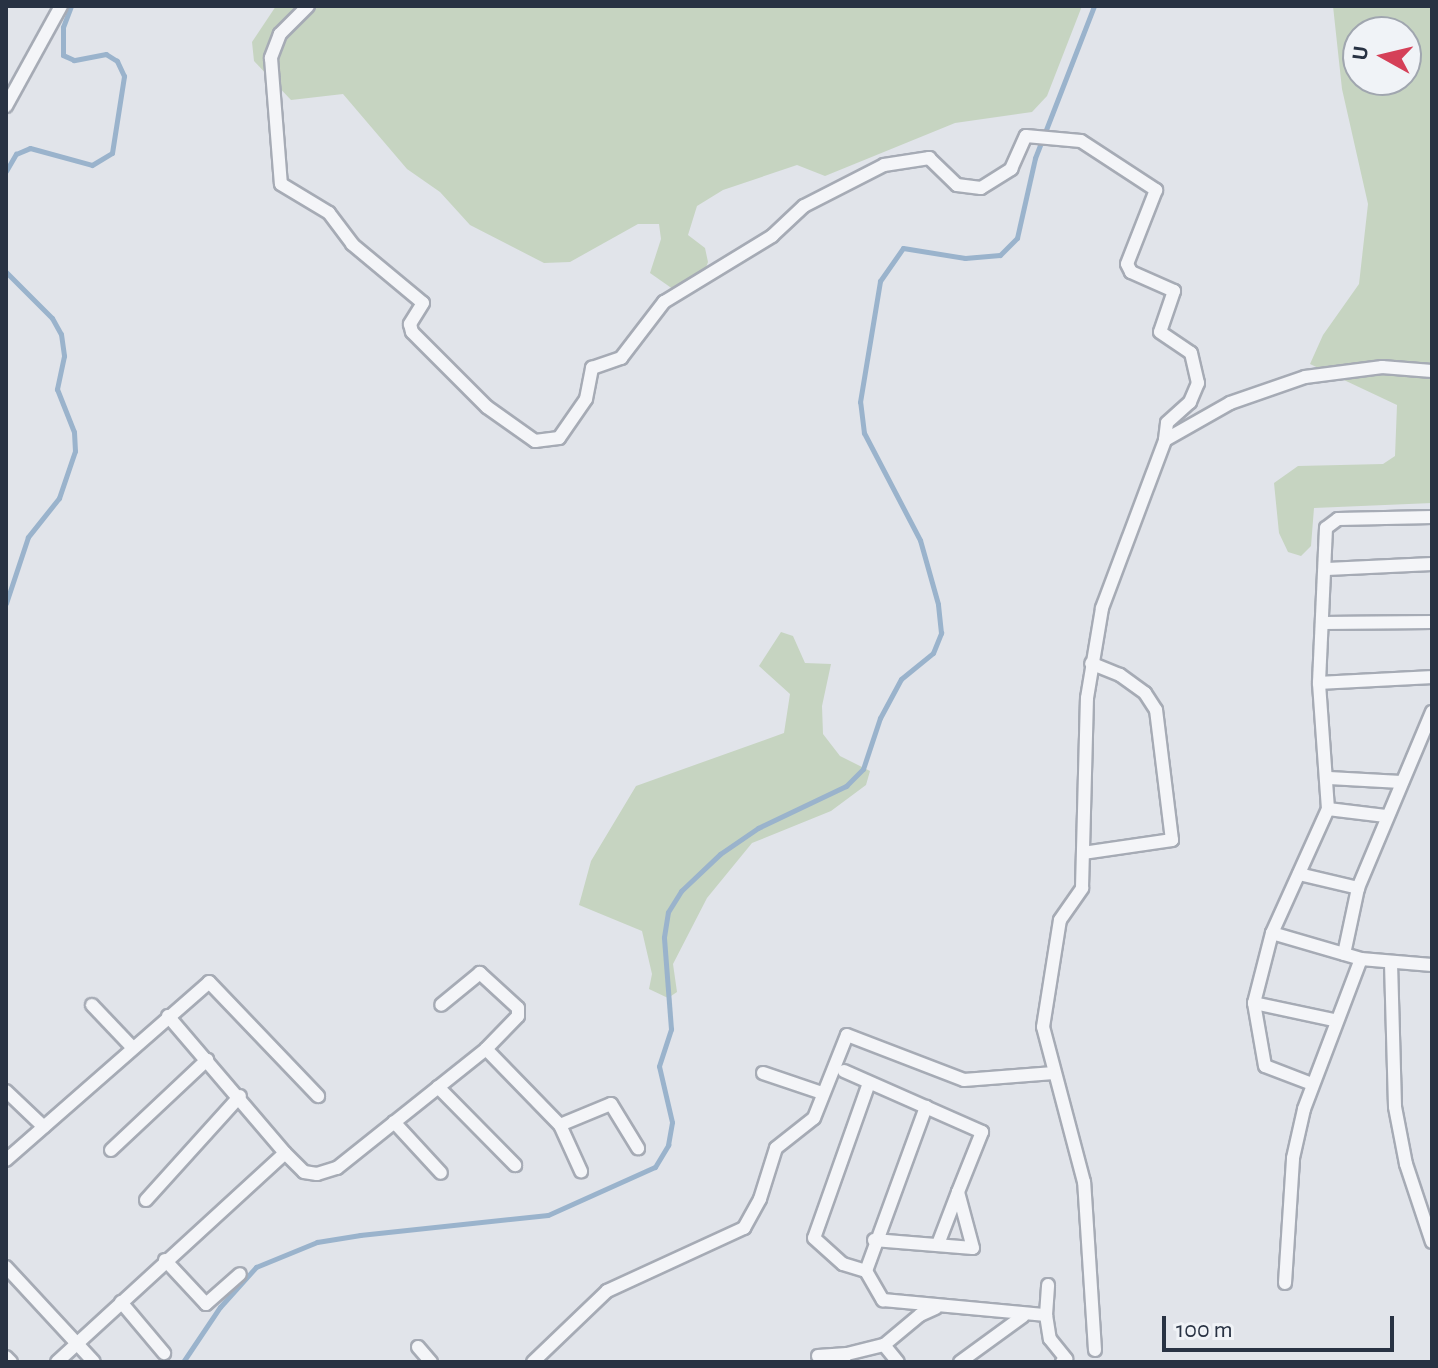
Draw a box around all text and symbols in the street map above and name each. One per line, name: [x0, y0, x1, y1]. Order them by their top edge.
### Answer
north arrow: [1342, 16, 1422, 96]
text: U: [1348, 44, 1372, 61]
scale bar: [1166, 1300, 1398, 1350]
text: 100 m: [1176, 1318, 1233, 1342]

